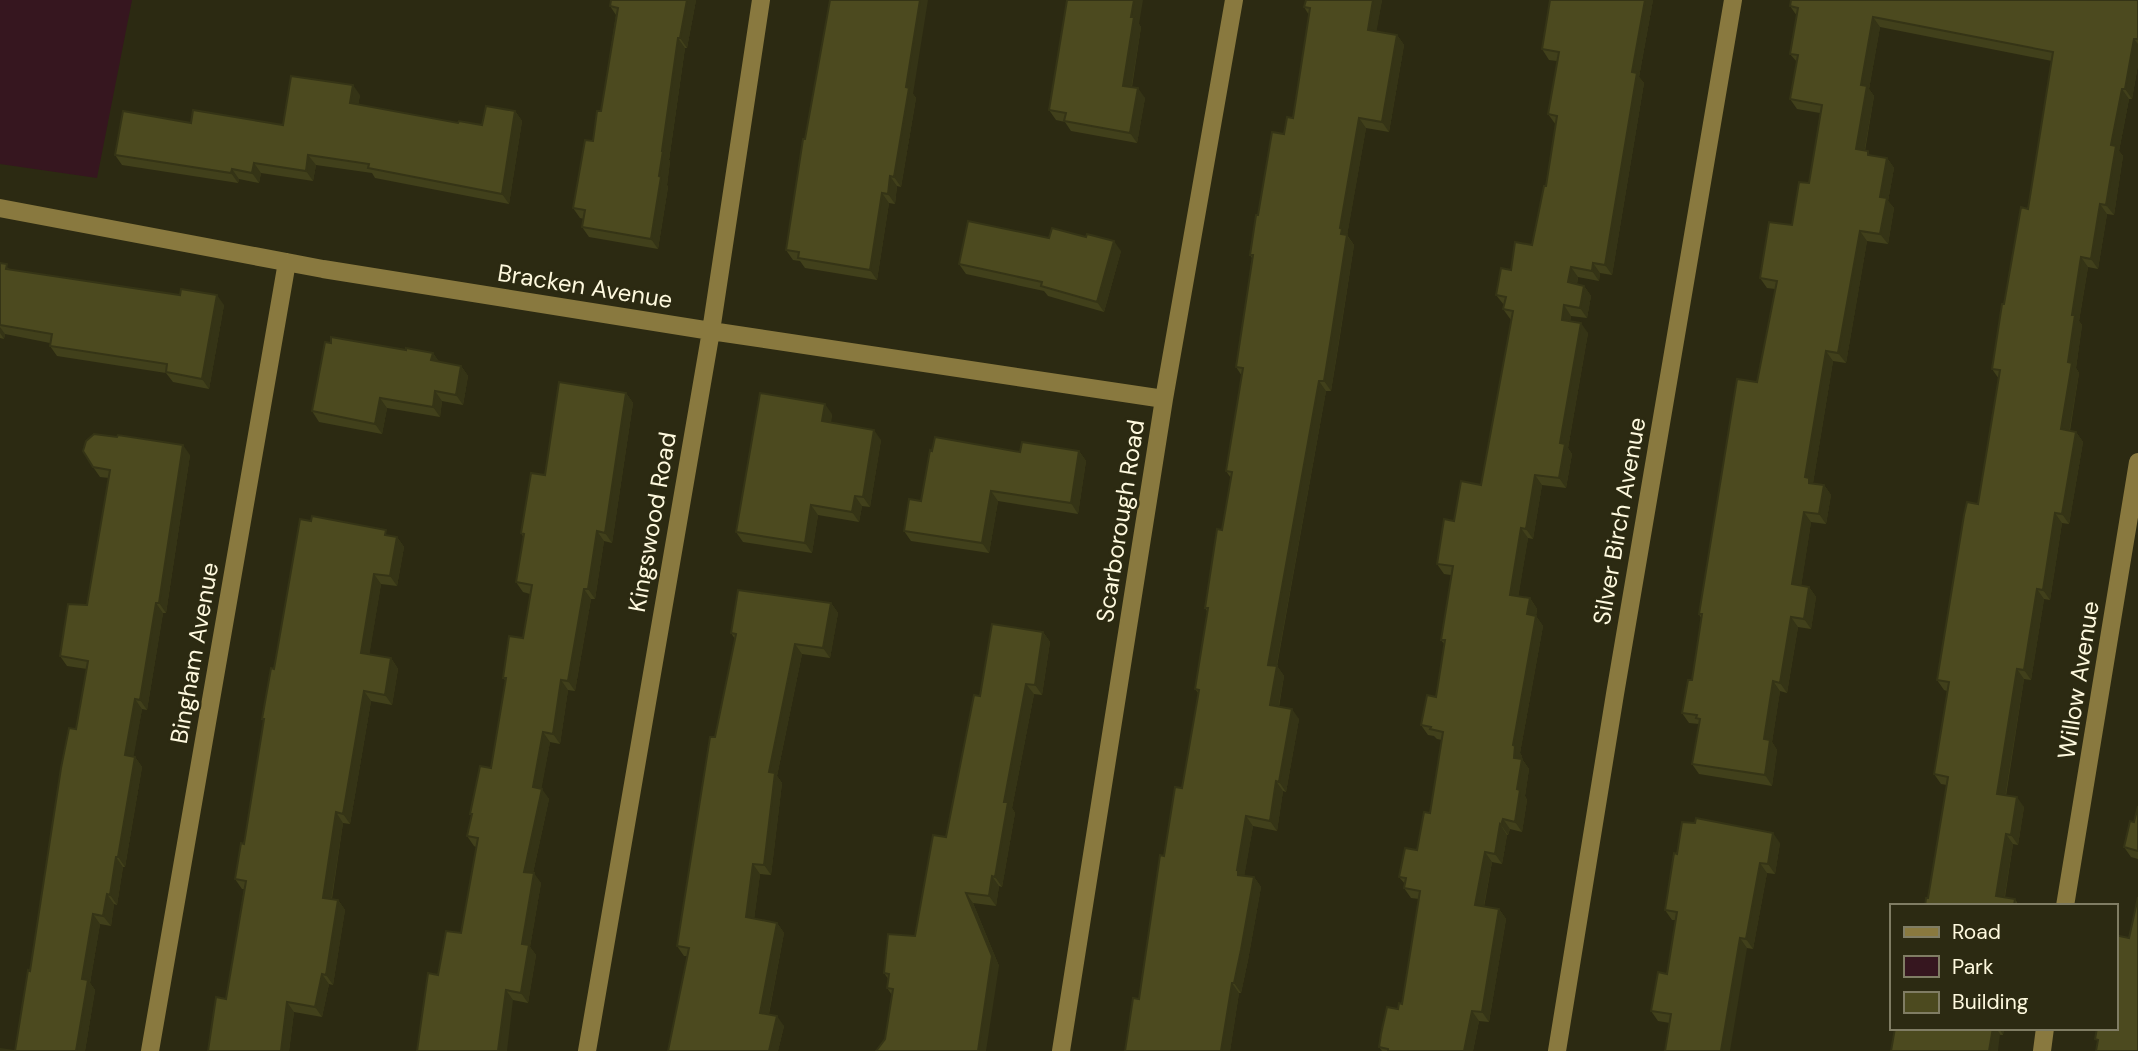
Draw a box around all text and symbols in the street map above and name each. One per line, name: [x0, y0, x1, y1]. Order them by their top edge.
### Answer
street label: Bracken Avenue: [495, 257, 675, 315]
street label: Silver Birch Avenue: [1585, 415, 1653, 627]
street label: Scarborough Road: [1089, 417, 1151, 625]
street label: Kingswood Road: [621, 430, 683, 614]
street label: Bingham Avenue: [163, 560, 225, 746]
street label: Willow Avenue: [2050, 599, 2106, 761]
legend: [1890, 904, 2117, 1030]
text: Road: [1952, 918, 2001, 946]
text: Park: [1952, 953, 1994, 981]
text: Building: [1952, 988, 2029, 1016]

